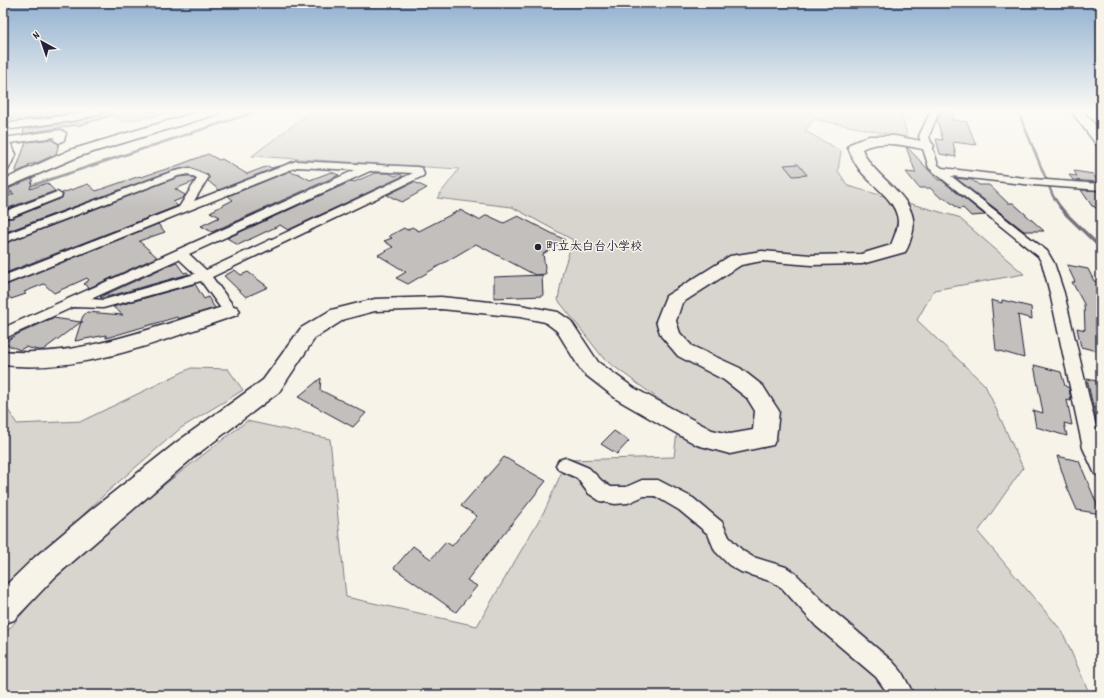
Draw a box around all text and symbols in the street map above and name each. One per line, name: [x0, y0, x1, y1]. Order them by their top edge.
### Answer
north arrow: [22, 22, 62, 62]
text: N: [30, 28, 45, 44]
place label: 町立太白台小学校: [546, 239, 642, 256]
marker: 町立太白台小学校: [533, 242, 543, 252]

